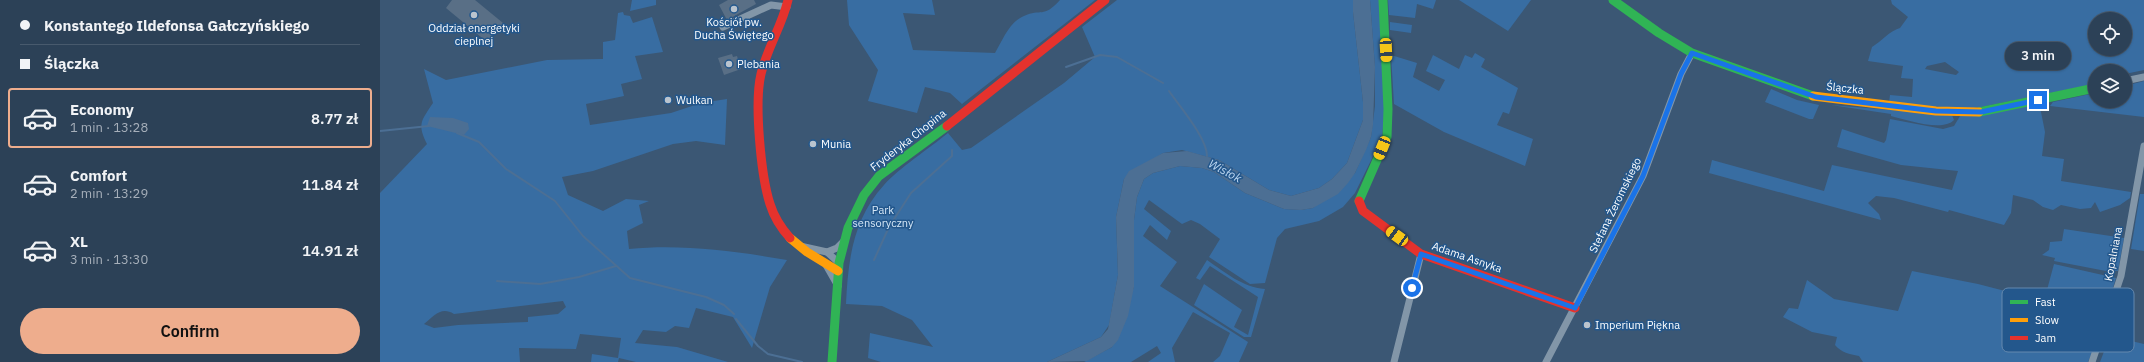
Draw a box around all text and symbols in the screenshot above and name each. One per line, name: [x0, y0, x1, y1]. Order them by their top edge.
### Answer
marker: Kościół pw. Ducha Świętego: [729, 4, 739, 14]
marker: Oddział energetyki cieplnej: [469, 10, 479, 20]
map controls: [2088, 12, 2132, 108]
button: locate: [2088, 12, 2132, 56]
place label: Kościół pw. Ducha Świętego: [694, 15, 774, 42]
text: Konstantego Ildefonsa Gałczyńskiego: [44, 16, 310, 35]
place label: Oddział energetyki cieplnej: [428, 21, 520, 48]
car: [1379, 38, 1393, 62]
callout: 3 min: [2005, 42, 2071, 70]
text: 3 min: [2021, 47, 2055, 64]
text: Ślączka: [44, 54, 99, 73]
place label: Plebania: [737, 57, 780, 71]
marker: Plebania: [724, 59, 734, 69]
button: layers: [2088, 64, 2132, 108]
street label: Ślączka: [1826, 79, 1865, 97]
route end: [2029, 91, 2047, 109]
place label: Wulkan: [676, 93, 713, 107]
marker: Wulkan: [663, 95, 673, 105]
icon: car: [22, 100, 58, 136]
text: Economy: [70, 100, 134, 119]
street label: Fryderyka Chopina: [867, 106, 949, 174]
text: 8.77 zł: [311, 109, 358, 128]
text: 1 min · 13:28: [70, 119, 148, 136]
car: [1372, 135, 1392, 161]
place label: Munia: [821, 137, 851, 151]
marker: Munia: [808, 139, 818, 149]
street label: Stefana Żeromskiego: [1586, 155, 1644, 255]
water label: Wisłok: [1206, 156, 1245, 186]
icon: car: [22, 166, 58, 202]
text: Comfort: [70, 166, 127, 185]
text: 11.84 zł: [302, 175, 358, 194]
text: 2 min · 13:29: [70, 185, 148, 202]
park label: Park sensoryczny: [852, 203, 914, 230]
car: [1384, 224, 1410, 248]
street label: Kopalniana: [2101, 226, 2125, 282]
icon: car: [22, 232, 58, 268]
text: XL: [70, 232, 88, 251]
street label: Adama Asnyka: [1430, 238, 1504, 276]
text: 14.91 zł: [302, 241, 358, 260]
text: 3 min · 13:30: [70, 251, 148, 268]
route start: [1403, 279, 1421, 297]
legend: [2002, 288, 2134, 352]
text: Fast: [2035, 295, 2056, 309]
button: Confirm: [20, 308, 360, 354]
text: Slow: [2035, 313, 2059, 327]
place label: Imperium Piękna: [1595, 318, 1680, 332]
marker: Imperium Piękna: [1582, 320, 1592, 330]
text: Jam: [2035, 331, 2056, 345]

